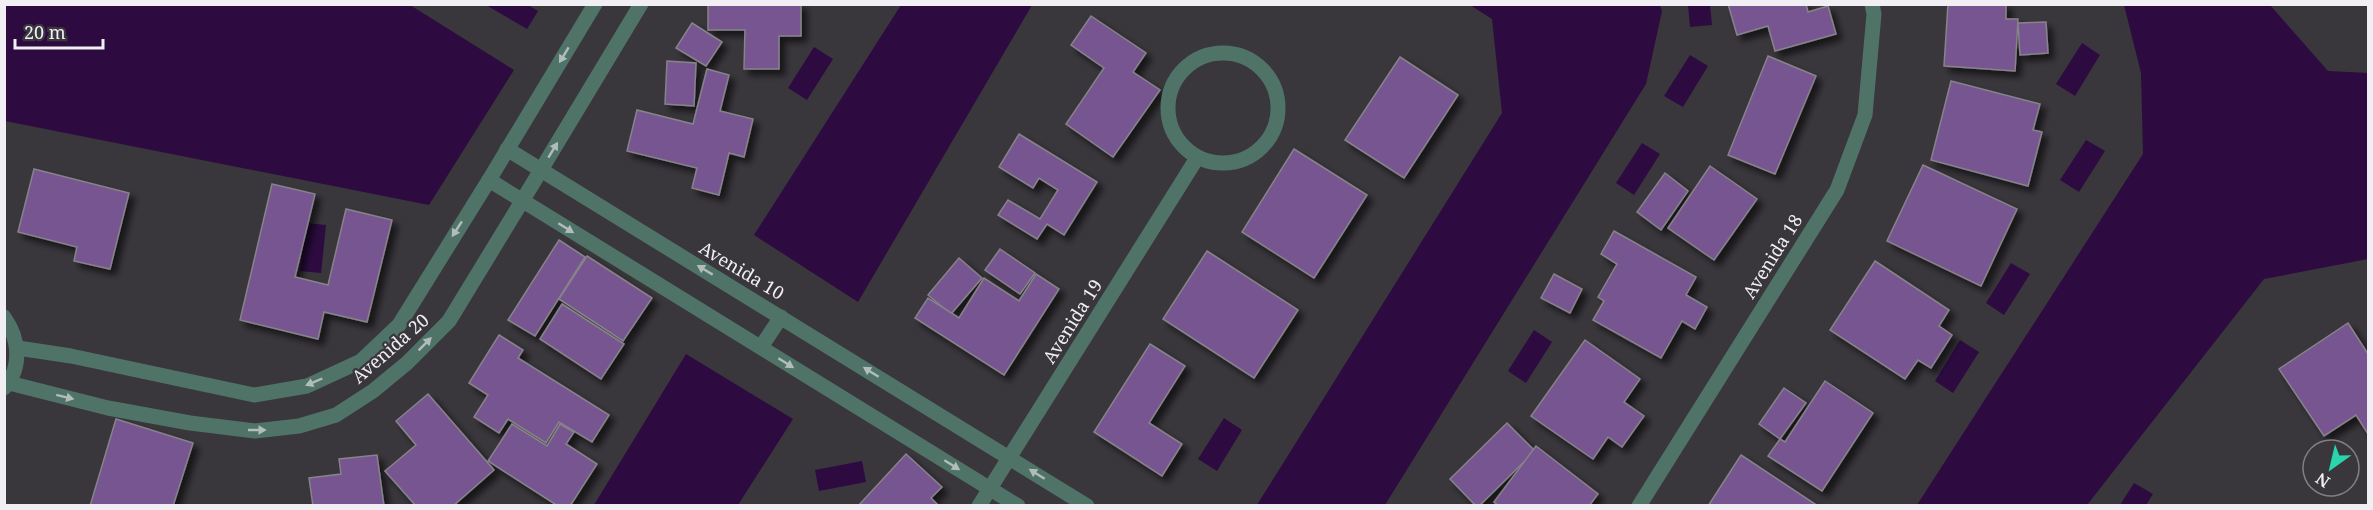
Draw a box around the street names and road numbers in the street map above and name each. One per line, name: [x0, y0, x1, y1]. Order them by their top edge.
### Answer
street label: Avenida 18: [1737, 209, 1807, 303]
street label: Avenida 10: [695, 235, 789, 305]
street label: Avenida 19: [1037, 274, 1107, 368]
street label: Avenida 20: [346, 308, 434, 388]

